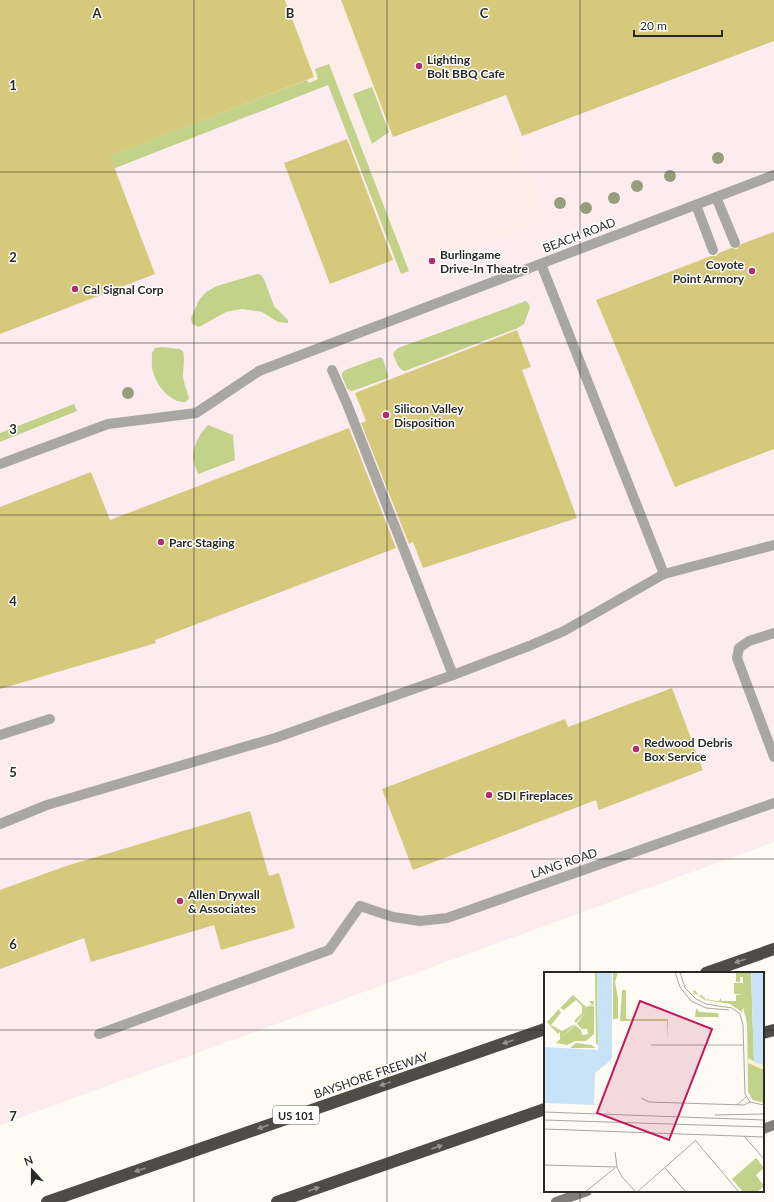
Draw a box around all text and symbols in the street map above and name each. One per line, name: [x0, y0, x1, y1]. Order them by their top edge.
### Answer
text: A: [91, 5, 102, 21]
text: B: [286, 5, 295, 21]
text: C: [480, 5, 489, 21]
scale bar: [634, 12, 722, 38]
text: 20 m: [640, 18, 667, 33]
place label: Lighting Bolt BBQ Cafe: [427, 52, 506, 81]
marker: Lighting Bolt BBQ Cafe: [414, 61, 424, 71]
text: 1: [9, 77, 17, 93]
street label: BEACH ROAD: [540, 214, 618, 256]
place label: Burlingame Drive-In Theatre: [440, 247, 528, 276]
text: 2: [9, 249, 17, 265]
marker: Burlingame Drive-In Theatre: [427, 256, 437, 266]
place label: Coyote Point Armory: [673, 257, 745, 286]
marker: Coyote Point Armory: [747, 266, 757, 276]
place label: Cal Signal Corp: [83, 282, 164, 297]
marker: Cal Signal Corp: [70, 284, 80, 294]
place label: Silicon Valley Disposition: [394, 401, 464, 430]
marker: Silicon Valley Disposition: [381, 410, 391, 420]
text: 3: [9, 421, 17, 437]
place label: Parc Staging: [169, 535, 235, 550]
marker: Parc Staging: [156, 537, 166, 547]
text: 4: [9, 593, 17, 609]
place label: Redwood Debris Box Service: [644, 735, 733, 764]
marker: Redwood Debris Box Service: [631, 744, 641, 754]
text: 5: [9, 764, 17, 780]
place label: SDI Fireplaces: [497, 788, 573, 803]
marker: SDI Fireplaces: [484, 790, 494, 800]
street label: LANG ROAD: [529, 845, 599, 881]
place label: Allen Drywall & Associates: [187, 887, 260, 916]
marker: Allen Drywall & Associates: [175, 896, 185, 906]
text: 6: [9, 936, 17, 952]
one-way arrow: [733, 958, 745, 964]
inset map: [544, 972, 764, 1192]
one-way arrow: [502, 1039, 514, 1045]
street label: BAYSHORE FREEWAY: [312, 1048, 431, 1102]
one-way arrow: [379, 1082, 391, 1088]
road number: US 101: [273, 1106, 319, 1124]
text: 7: [9, 1108, 17, 1124]
one-way arrow: [256, 1124, 268, 1130]
one-way arrow: [431, 1143, 443, 1149]
north arrow: [12, 1150, 52, 1190]
text: N: [22, 1153, 35, 1168]
one-way arrow: [133, 1167, 145, 1173]
one-way arrow: [308, 1186, 320, 1192]

